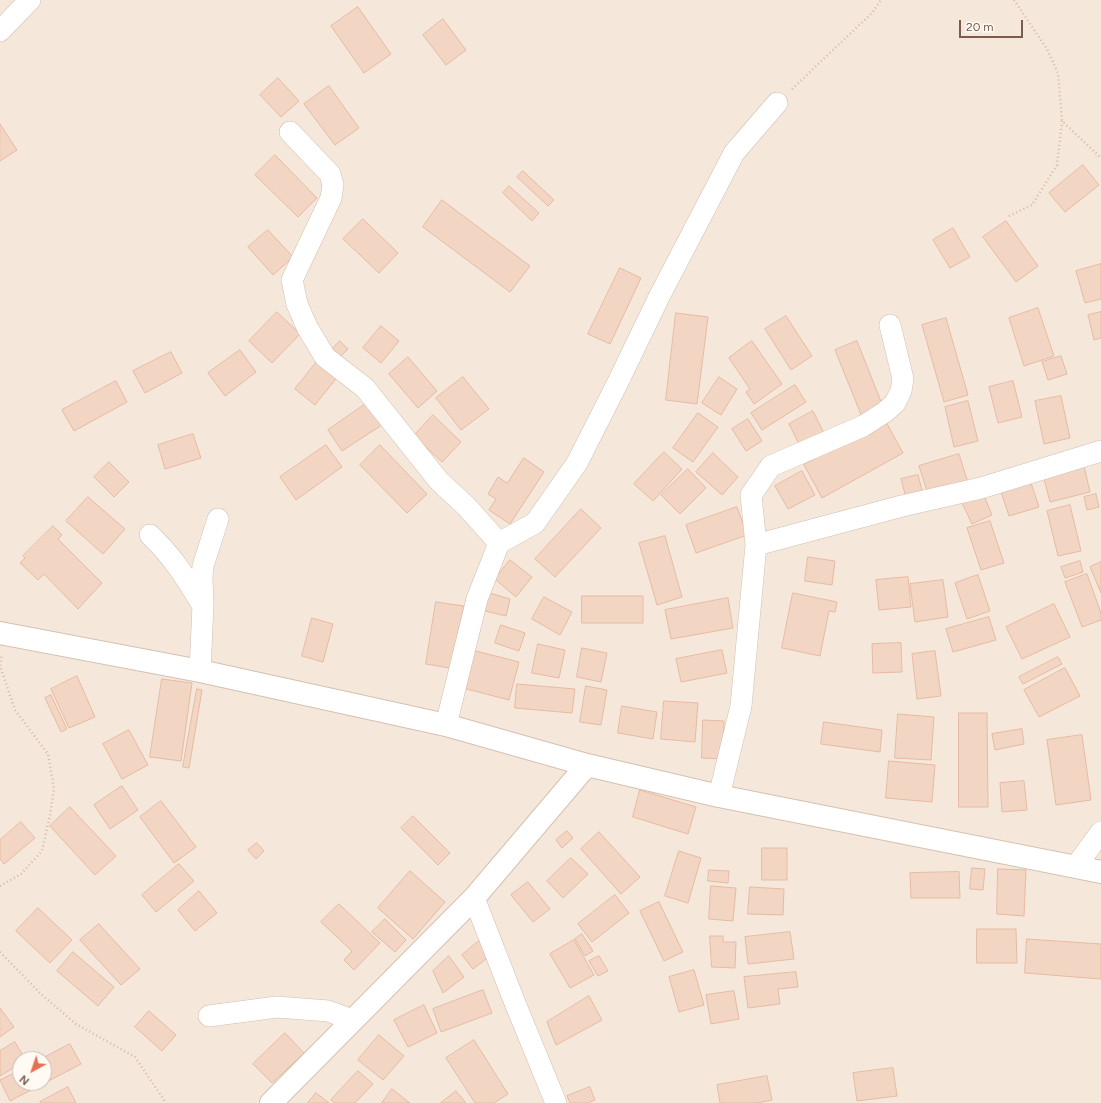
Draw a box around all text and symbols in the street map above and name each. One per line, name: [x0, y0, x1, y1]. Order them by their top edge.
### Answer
scale bar: [961, 12, 1025, 38]
text: 20 m: [966, 20, 994, 34]
north arrow: [12, 1051, 52, 1091]
text: N: [17, 1072, 32, 1088]

